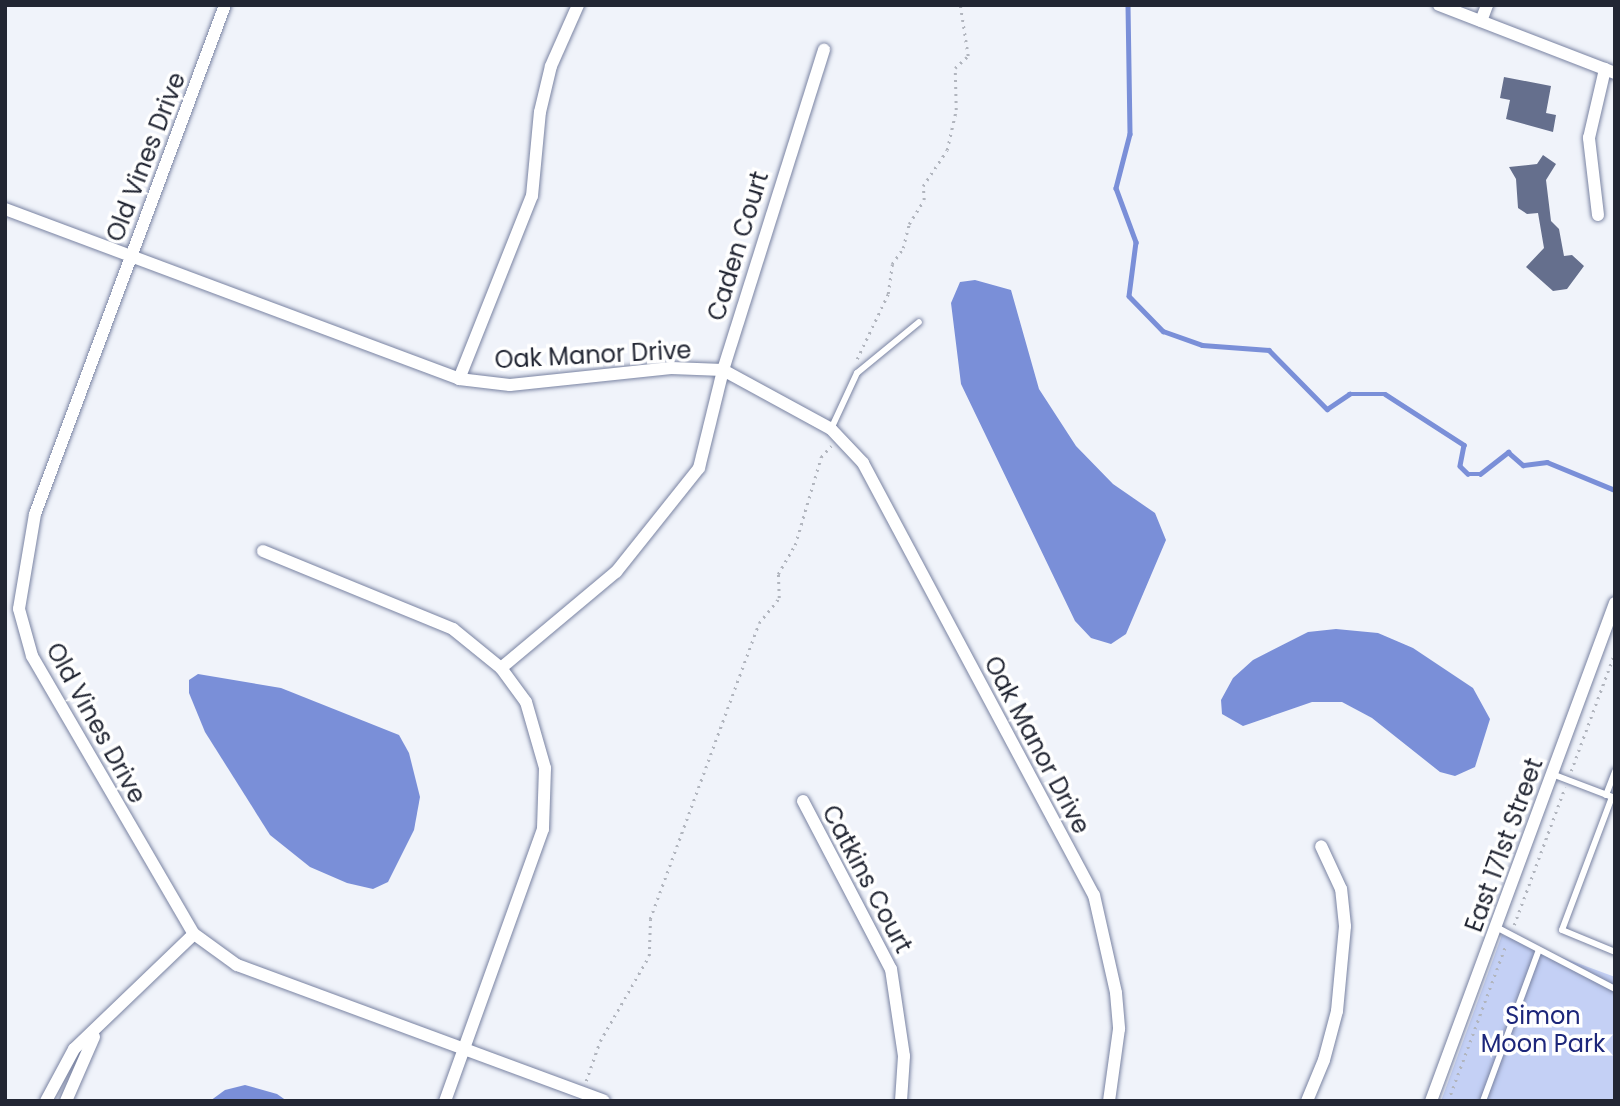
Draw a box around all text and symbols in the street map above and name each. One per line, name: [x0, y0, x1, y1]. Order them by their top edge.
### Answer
street label: Old Vines Drive: [101, 68, 191, 246]
street label: Caden Court: [702, 168, 774, 324]
street label: Oak Manor Drive: [494, 335, 692, 375]
street label: Old Vines Drive: [40, 638, 152, 808]
street label: Oak Manor Drive: [978, 651, 1096, 839]
street label: East 171st Street: [1459, 754, 1549, 936]
street label: Catkins Court: [816, 800, 918, 958]
park label: Simon Moon Park: [1481, 1002, 1605, 1058]

